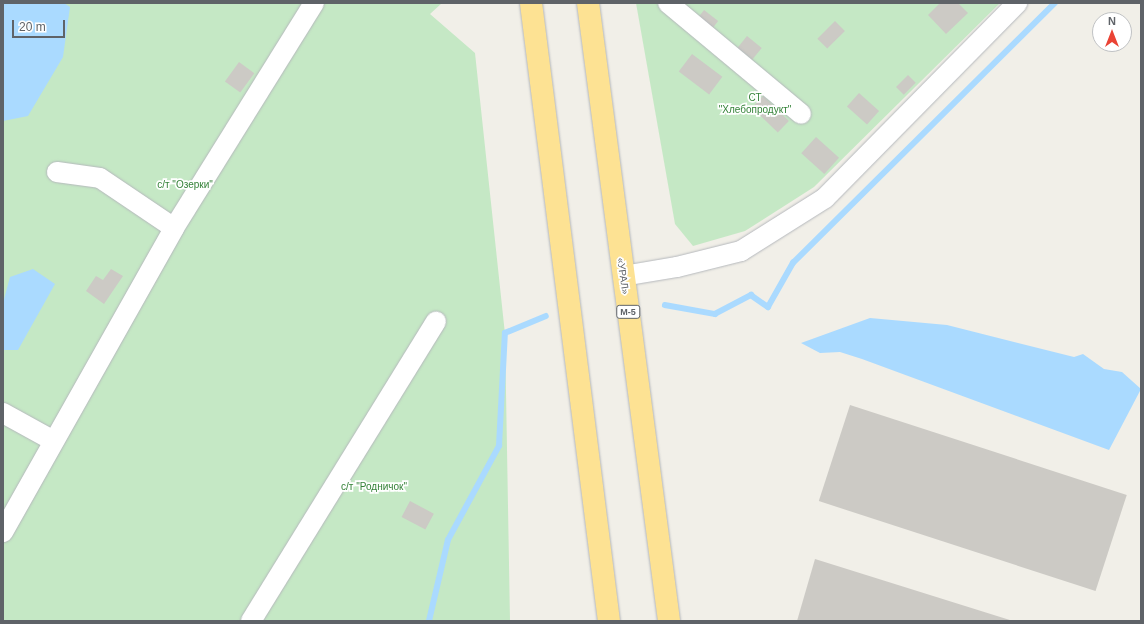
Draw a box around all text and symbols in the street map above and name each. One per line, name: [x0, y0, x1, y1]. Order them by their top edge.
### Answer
scale bar: [14, 12, 67, 38]
north arrow: [1092, 12, 1132, 52]
text: N: [1108, 15, 1116, 27]
text: 20 m: [19, 20, 46, 34]
park label: СТ "Хлебопродукт": [719, 91, 791, 114]
park label: с/т "Озерки": [157, 179, 213, 191]
street label: «УРАЛ»: [614, 257, 632, 295]
road number: М-5: [616, 305, 640, 319]
park label: с/т "Родничок": [341, 481, 407, 493]

